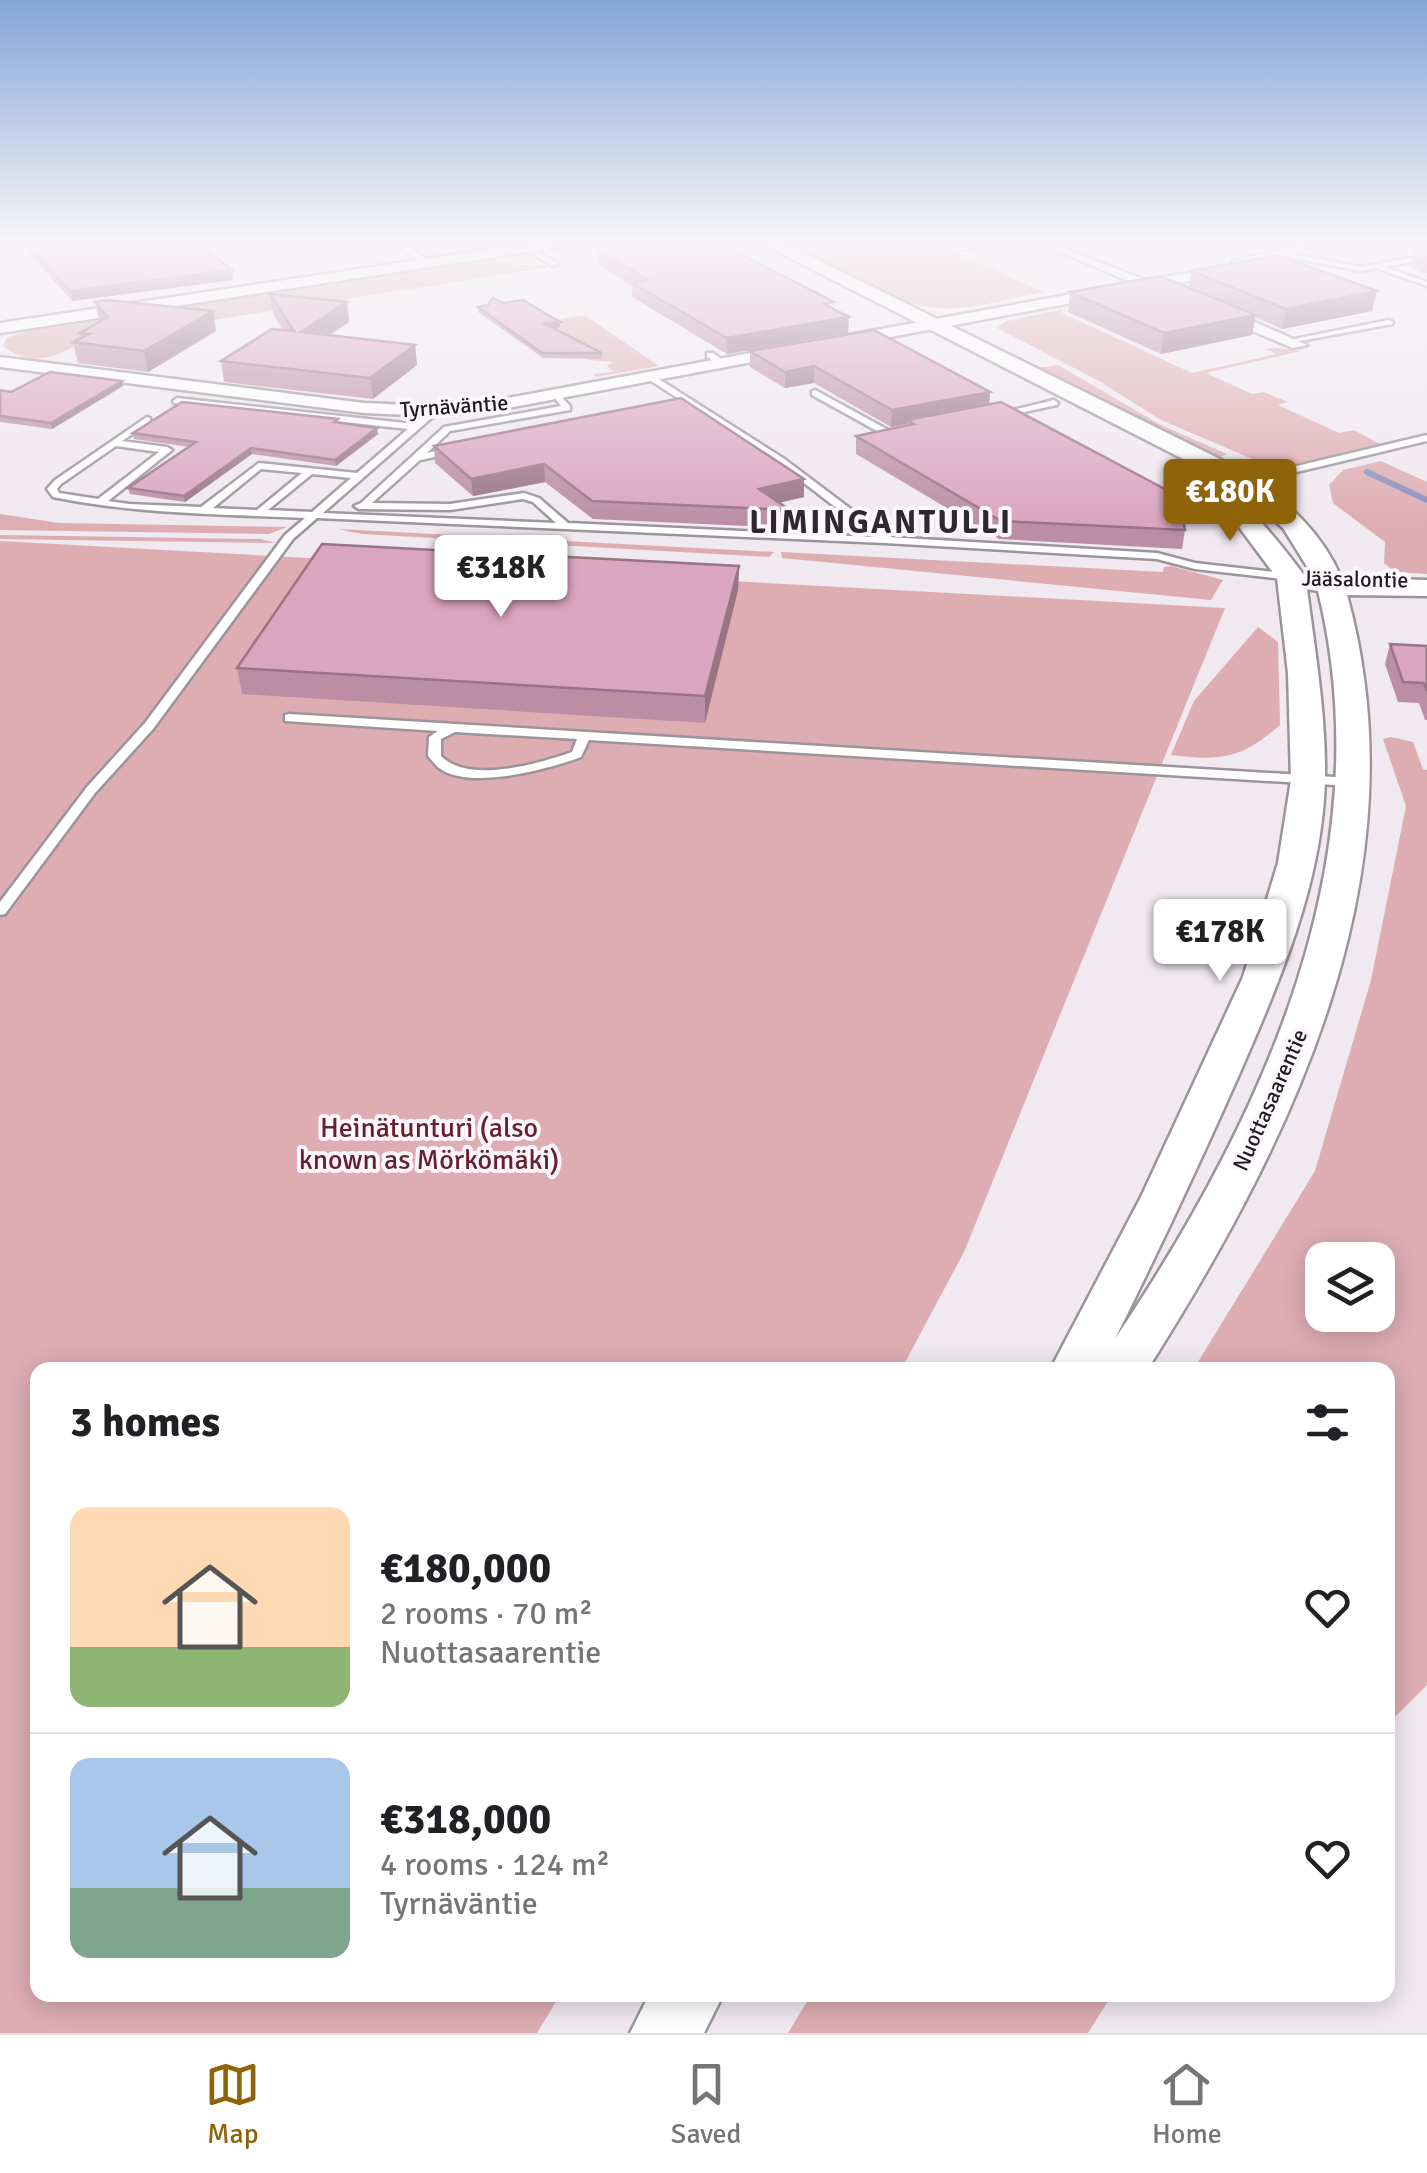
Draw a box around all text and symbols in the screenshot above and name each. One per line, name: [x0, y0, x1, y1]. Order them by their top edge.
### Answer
street label: Tyrnäväntie: [399, 389, 509, 423]
pin: €180K: [1160, 459, 1300, 544]
text: €180K: [1186, 472, 1274, 511]
district label: LIMINGANTULLI: [749, 503, 1013, 542]
pin: €318K: [431, 535, 571, 620]
text: €318K: [457, 548, 545, 587]
street label: Jääsalontie: [1301, 565, 1409, 593]
pin: €178K: [1150, 899, 1290, 984]
text: €178K: [1176, 912, 1264, 951]
street label: Nuottasaarentie: [1227, 1025, 1313, 1175]
park label: Heinätunturi (also known as Mörkömäki): [299, 1111, 559, 1177]
map controls: [1305, 1242, 1395, 1332]
button: layers: [1305, 1242, 1395, 1332]
icon: filters: [1300, 1395, 1355, 1450]
text: 3 homes: [70, 1397, 220, 1448]
text: €180,000: [380, 1543, 551, 1594]
icon: home: [150, 1547, 270, 1667]
icon: heart: [1300, 1580, 1355, 1635]
text: 2 rooms · 70 m²: [380, 1594, 593, 1633]
text: Nuottasaarentie: [380, 1633, 601, 1672]
text: €318,000: [380, 1794, 551, 1845]
icon: home: [150, 1798, 270, 1918]
icon: heart: [1300, 1831, 1355, 1886]
text: 4 rooms · 124 m²: [380, 1845, 610, 1884]
text: Tyrnäväntie: [380, 1884, 538, 1923]
tab: Map: [205, 2057, 260, 2151]
tab: Saved: [671, 2057, 741, 2151]
tab: Home: [1152, 2057, 1222, 2151]

